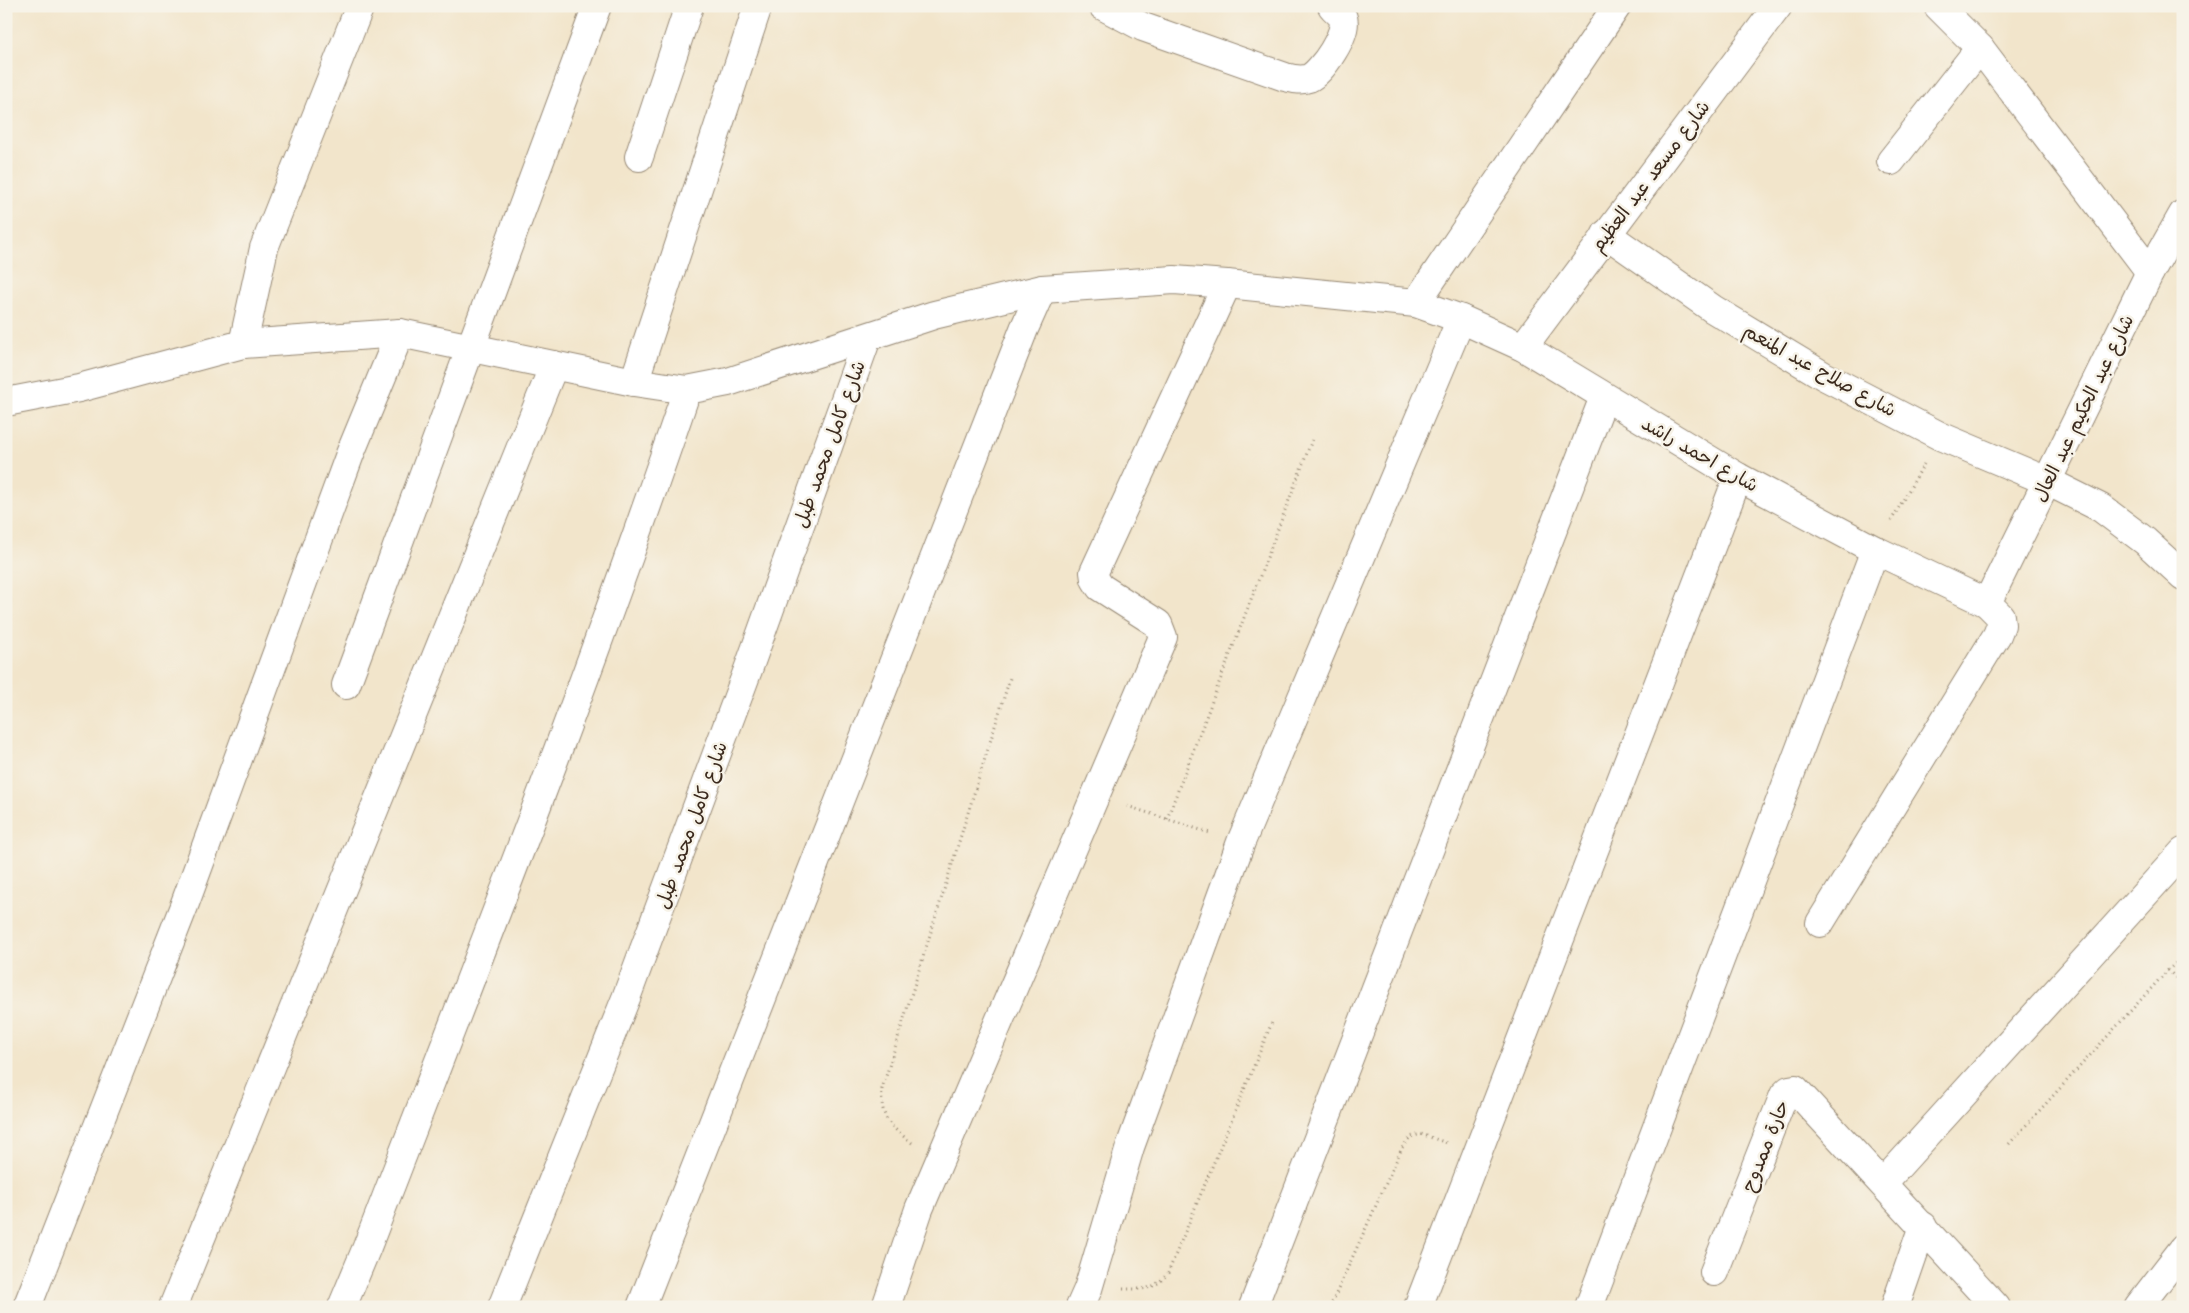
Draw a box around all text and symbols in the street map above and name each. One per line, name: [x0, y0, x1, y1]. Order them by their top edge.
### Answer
street label: شارع مسعد عبد العظيم: [1585, 95, 1717, 258]
street label: شارع عبد الحكيم عبد العال: [2027, 310, 2141, 507]
street label: شارع صلاح عبد المنعم: [1738, 318, 1901, 424]
street label: شارع كامل محمد طبل: [787, 357, 872, 531]
street label: شارع احمد راشد: [1637, 410, 1763, 498]
street label: شارع كامل محمد طبل: [649, 738, 734, 912]
street label: حارة ممدوح: [1735, 1096, 1795, 1196]

